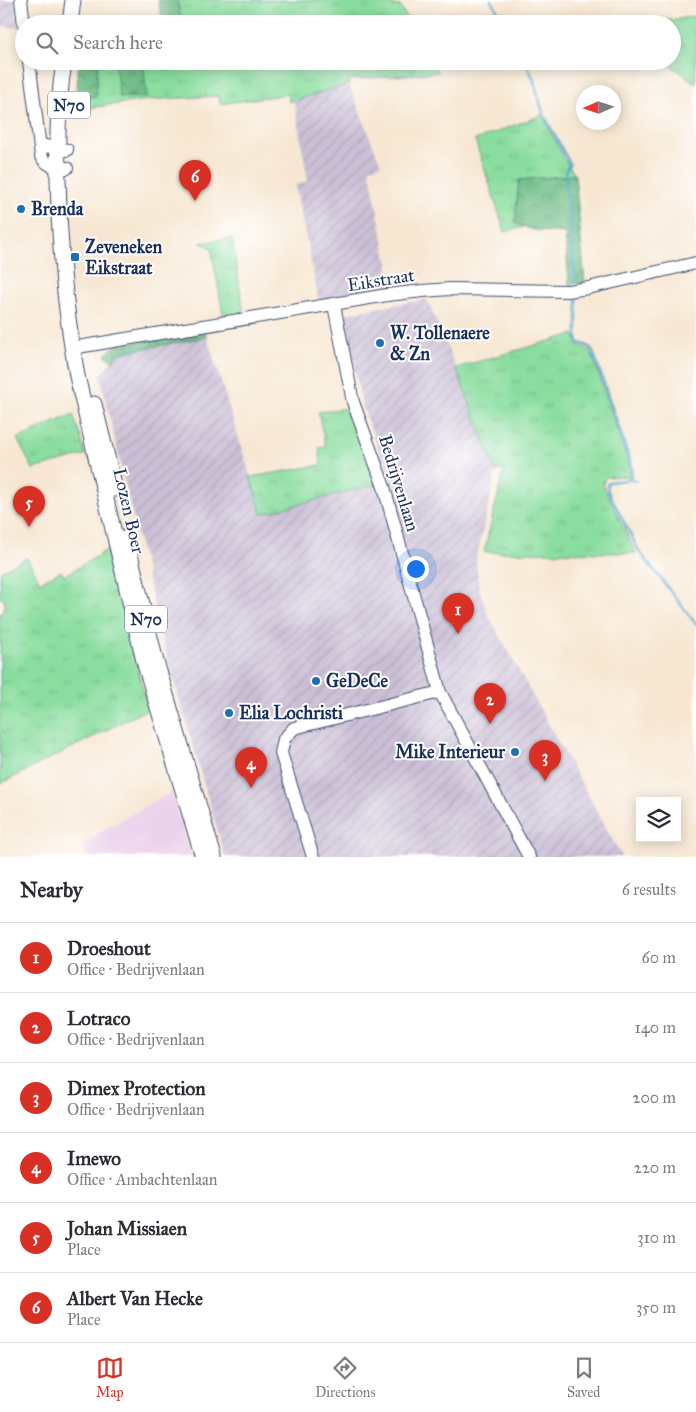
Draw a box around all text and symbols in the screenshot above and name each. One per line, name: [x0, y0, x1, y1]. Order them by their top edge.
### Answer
search box: [15, 15, 681, 70]
icon: search: [33, 29, 61, 57]
text: Search here: [73, 31, 163, 54]
north arrow: [576, 85, 621, 130]
road number: N70: [48, 92, 90, 118]
pin: 6: [179, 160, 211, 201]
place label: Brenda: [31, 198, 84, 220]
marker: Brenda: [15, 203, 27, 215]
place label: Zeveneken Eikstraat: [85, 236, 162, 279]
marker: Zeveneken Eikstraat: [69, 251, 81, 263]
street label: Eikstraat: [346, 264, 417, 296]
place label: W. Tollenaere & Zn: [390, 322, 490, 365]
marker: W. Tollenaere & Zn: [374, 337, 386, 349]
street label: Bedrijvenlaan: [374, 432, 424, 534]
street label: Lozen Boer: [108, 466, 150, 556]
pin: 5: [13, 486, 45, 527]
your location: [403, 556, 429, 582]
pin: 1: [442, 593, 474, 634]
road number: N70: [125, 606, 167, 632]
place label: GeDeCe: [326, 670, 388, 692]
marker: GeDeCe: [310, 675, 322, 687]
pin: 2: [474, 683, 506, 724]
place label: Elia Lochristi: [239, 702, 344, 724]
marker: Elia Lochristi: [223, 707, 235, 719]
pin: 3: [529, 740, 561, 781]
place label: Mike Interieur: [395, 741, 506, 763]
marker: Mike Interieur: [509, 746, 521, 758]
pin: 4: [235, 747, 267, 788]
map controls: [636, 797, 681, 842]
button: layers: [636, 797, 681, 842]
text: Nearby: [20, 877, 83, 903]
text: 6 results: [622, 880, 676, 899]
text: Droeshout: [67, 937, 151, 960]
text: 1: [33, 948, 39, 967]
text: 60 m: [642, 948, 676, 967]
text: Office · Bedrijvenlaan: [67, 960, 205, 979]
text: Lotraco: [67, 1007, 130, 1030]
text: 2: [32, 1018, 40, 1037]
text: 140 m: [635, 1018, 676, 1037]
text: Office · Bedrijvenlaan: [67, 1030, 205, 1049]
text: Dimex Protection: [67, 1077, 206, 1100]
text: 3: [33, 1088, 39, 1107]
text: 200 m: [633, 1088, 676, 1107]
text: Office · Bedrijvenlaan: [67, 1100, 205, 1119]
text: Imewo: [67, 1147, 121, 1170]
text: 4: [32, 1158, 40, 1177]
text: 220 m: [634, 1158, 676, 1177]
text: Office · Ambachtenlaan: [67, 1170, 217, 1189]
text: Johan Missiaen: [67, 1217, 187, 1240]
text: 5: [32, 1228, 40, 1247]
text: 310 m: [637, 1228, 676, 1247]
text: Place: [67, 1240, 101, 1259]
text: Albert Van Hecke: [67, 1287, 203, 1310]
text: 6: [32, 1298, 40, 1317]
text: 350 m: [636, 1298, 676, 1317]
text: Place: [67, 1310, 101, 1329]
tab: Map: [96, 1354, 124, 1401]
tab: Directions: [315, 1354, 376, 1401]
tab: Saved: [567, 1354, 600, 1401]

